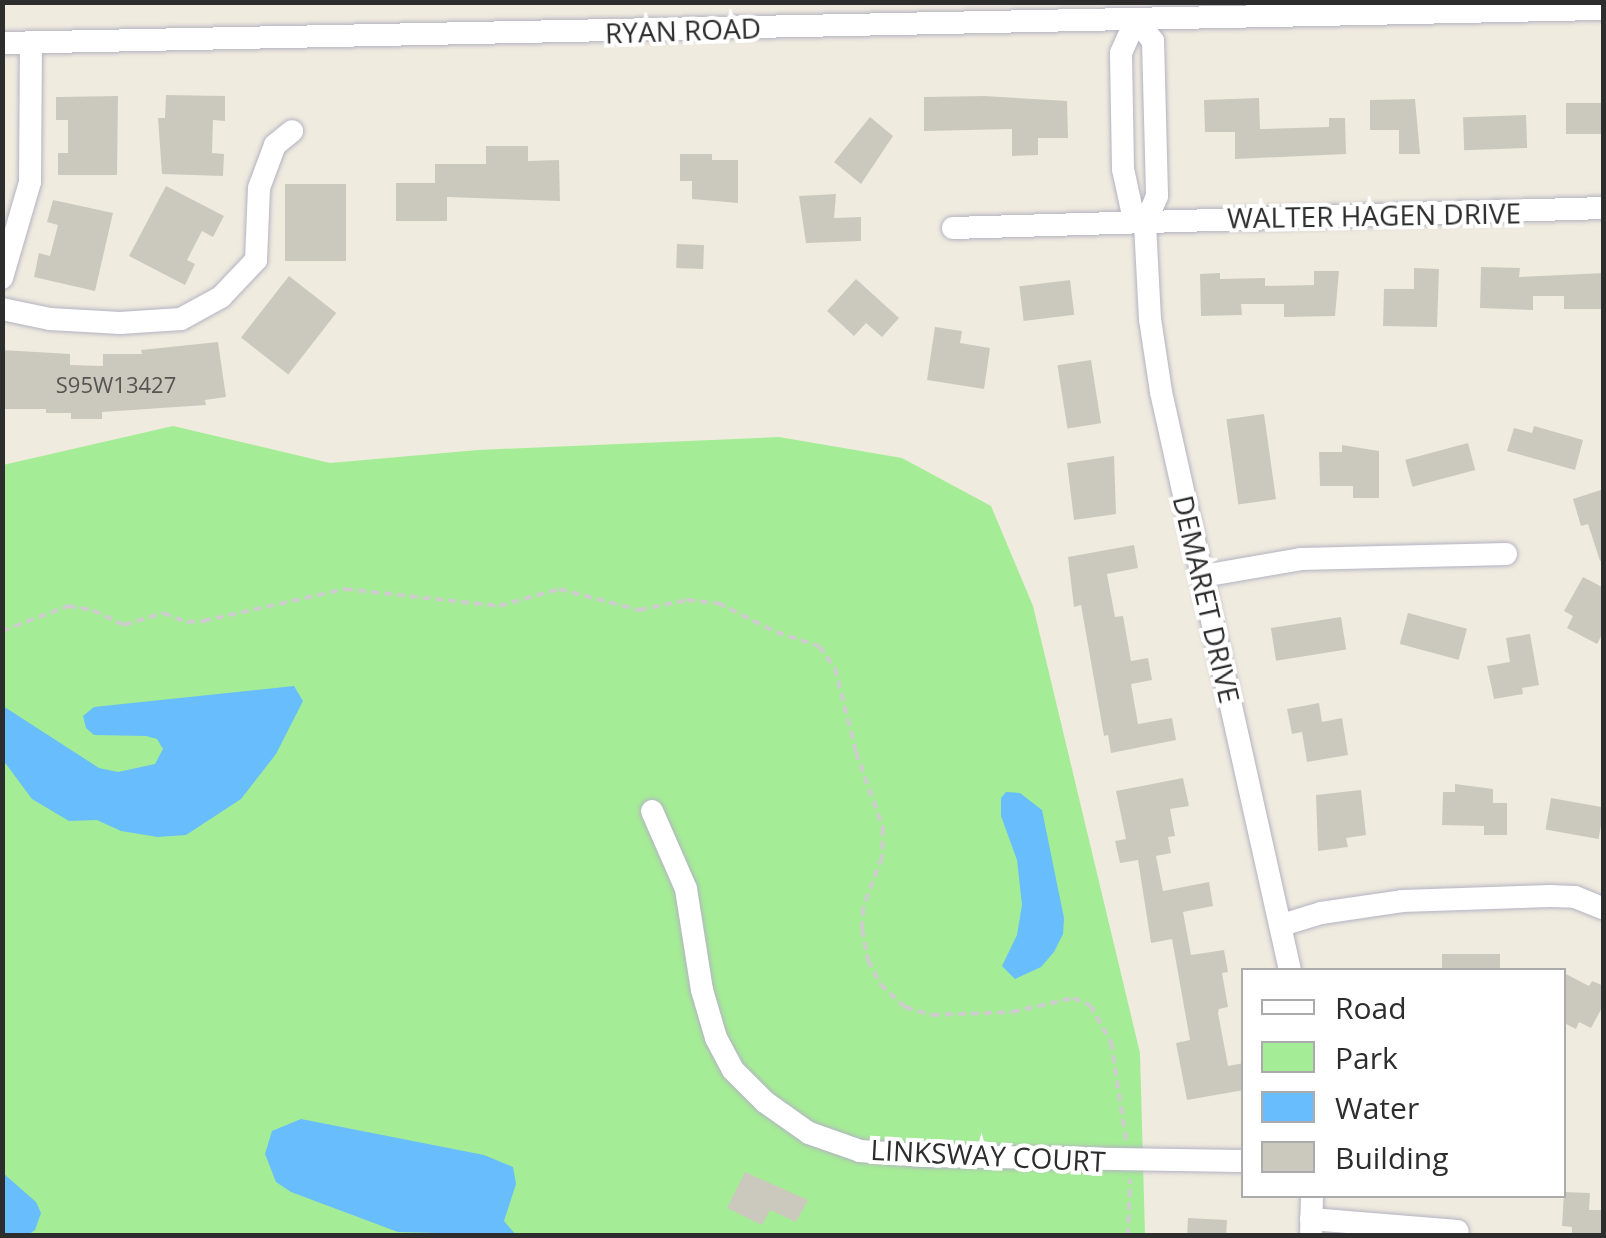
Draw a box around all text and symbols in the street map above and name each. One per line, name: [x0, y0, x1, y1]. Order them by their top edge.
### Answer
street label: RYAN ROAD: [604, 10, 762, 50]
street label: WALTER HAGEN DRIVE: [1227, 196, 1521, 234]
house number: S95W13427: [56, 372, 176, 398]
street label: DEMARET DRIVE: [1167, 492, 1247, 706]
legend: [1241, 968, 1566, 1198]
text: Road: [1335, 987, 1407, 1028]
text: Park: [1335, 1037, 1398, 1078]
text: Water: [1335, 1087, 1419, 1128]
street label: LINKSWAY COURT: [870, 1132, 1106, 1178]
text: Building: [1335, 1137, 1449, 1178]

